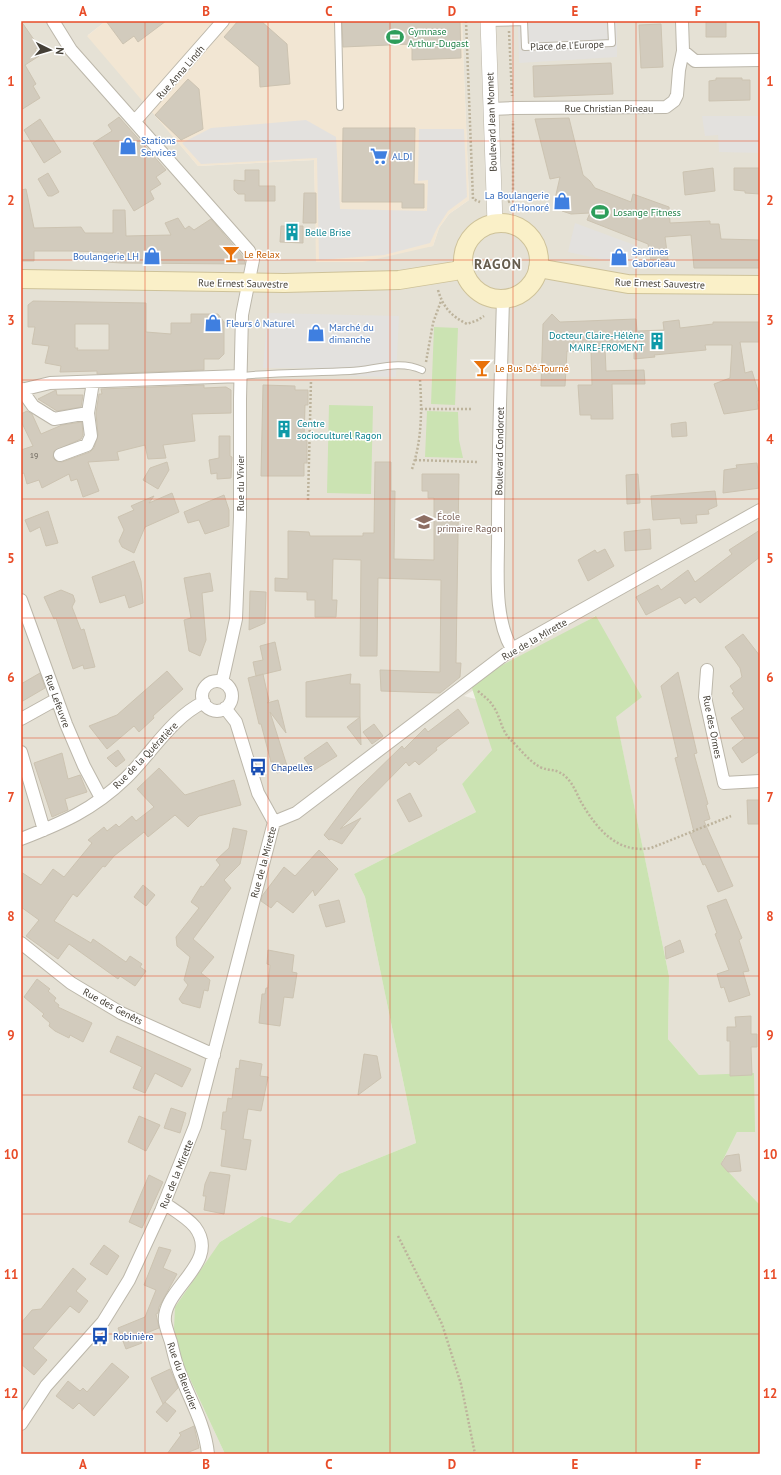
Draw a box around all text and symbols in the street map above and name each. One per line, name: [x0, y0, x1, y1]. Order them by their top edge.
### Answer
text: A: [79, 3, 87, 20]
text: B: [202, 3, 210, 20]
text: C: [325, 3, 333, 20]
text: D: [448, 3, 456, 20]
text: E: [572, 3, 579, 20]
text: F: [695, 3, 702, 20]
place label: Gymnase Arthur-Dugast: [408, 25, 469, 50]
sports icon: Gymnase Arthur-Dugast: [385, 27, 405, 47]
north arrow: [30, 30, 70, 70]
street label: Place de l'Europe: [530, 38, 604, 53]
street label: Rue Anna Lindh: [153, 43, 207, 102]
text: N: [53, 47, 67, 55]
street label: Boulevard Jean Monnet: [483, 71, 500, 172]
text: 1: [7, 73, 15, 90]
text: 1: [766, 73, 774, 90]
street label: Rue Christian Pineau: [565, 102, 653, 115]
place label: Stations Services: [141, 134, 176, 159]
shop icon: Stations Services: [118, 136, 138, 156]
supermarket icon: ALDI: [369, 146, 389, 166]
place label: ALDI: [392, 150, 412, 163]
place label: La Boulangerie d'Honoré: [485, 189, 549, 214]
shop icon: La Boulangerie d'Honoré: [552, 191, 572, 211]
text: 2: [7, 192, 15, 209]
text: 2: [766, 192, 774, 209]
sports icon: Losange Fitness: [590, 202, 610, 222]
place label: Losange Fitness: [613, 206, 681, 219]
building icon: Belle Brise: [282, 222, 302, 242]
place label: Belle Brise: [305, 226, 351, 239]
bar icon: Le Relax: [221, 244, 241, 264]
place label: Sardines Gaborieau: [632, 245, 675, 270]
shop icon: Boulangerie LH: [142, 246, 162, 266]
shop icon: Sardines Gaborieau: [609, 247, 629, 267]
place label: Le Relax: [244, 248, 280, 261]
place label: Boulangerie LH: [73, 250, 139, 263]
district label: RAGON: [474, 255, 522, 273]
street label: Rue Ernest Sauvestre: [615, 275, 705, 292]
street label: Rue Ernest Sauvestre: [198, 276, 288, 291]
text: 3: [7, 312, 15, 329]
text: 3: [766, 312, 774, 329]
shop icon: Fleurs ô Naturel: [203, 313, 223, 333]
place label: Fleurs ô Naturel: [226, 317, 295, 330]
place label: Marché du dimanche: [329, 321, 374, 346]
shop icon: Marché du dimanche: [306, 323, 326, 343]
place label: Docteur Claire-Hélène MAIRE-FROMENT: [549, 329, 644, 354]
building icon: Docteur Claire-Hélène MAIRE-FROMENT: [647, 331, 667, 351]
bar icon: Le Bus Dé-Tourné: [472, 358, 492, 378]
place label: Le Bus Dé-Tourné: [495, 362, 569, 375]
street label: Boulevard Condorcet: [492, 406, 507, 495]
place label: Centre socioculturel Ragon: [297, 417, 382, 442]
building icon: Centre socioculturel Ragon: [274, 419, 294, 439]
text: 4: [7, 431, 15, 448]
text: 4: [766, 431, 774, 448]
house number: 19: [30, 450, 38, 460]
street label: Rue du Vivier: [234, 454, 247, 511]
place label: École primaire Ragon: [437, 510, 502, 535]
school or university icon: École primaire Ragon: [414, 512, 434, 532]
text: 5: [7, 550, 15, 567]
text: 5: [766, 550, 774, 567]
street label: Rue de la Mirette: [499, 615, 569, 663]
text: 6: [7, 669, 15, 686]
text: 6: [766, 669, 774, 686]
street label: Rue Lefeuvre: [42, 673, 73, 729]
street label: Rue des Ormes: [700, 694, 725, 760]
street label: Rue de la Quératière: [110, 719, 181, 792]
bus stop icon: Chapelles: [248, 757, 268, 777]
place label: Chapelles: [271, 761, 313, 774]
text: 7: [7, 789, 15, 806]
text: 7: [766, 789, 774, 806]
street label: Rue de la Mirette: [248, 825, 279, 899]
text: 8: [7, 908, 15, 925]
text: 8: [766, 908, 774, 925]
street label: Rue des Genêts: [81, 985, 145, 1028]
text: 9: [7, 1027, 15, 1044]
text: 9: [766, 1027, 774, 1044]
street label: Rue de la Mirette: [157, 1138, 196, 1211]
text: 10: [4, 1146, 18, 1163]
text: 10: [763, 1146, 777, 1163]
text: 11: [4, 1266, 18, 1283]
text: 11: [763, 1266, 777, 1283]
bus stop icon: Robinière: [90, 1326, 110, 1346]
place label: Robinière: [113, 1330, 154, 1343]
street label: Rue du Bleurdier: [164, 1340, 201, 1413]
text: 12: [4, 1385, 18, 1402]
text: 12: [763, 1385, 777, 1402]
text: A: [79, 1456, 87, 1473]
text: B: [202, 1456, 210, 1473]
text: C: [325, 1456, 333, 1473]
text: D: [448, 1456, 456, 1473]
text: E: [572, 1456, 579, 1473]
text: F: [695, 1456, 702, 1473]

